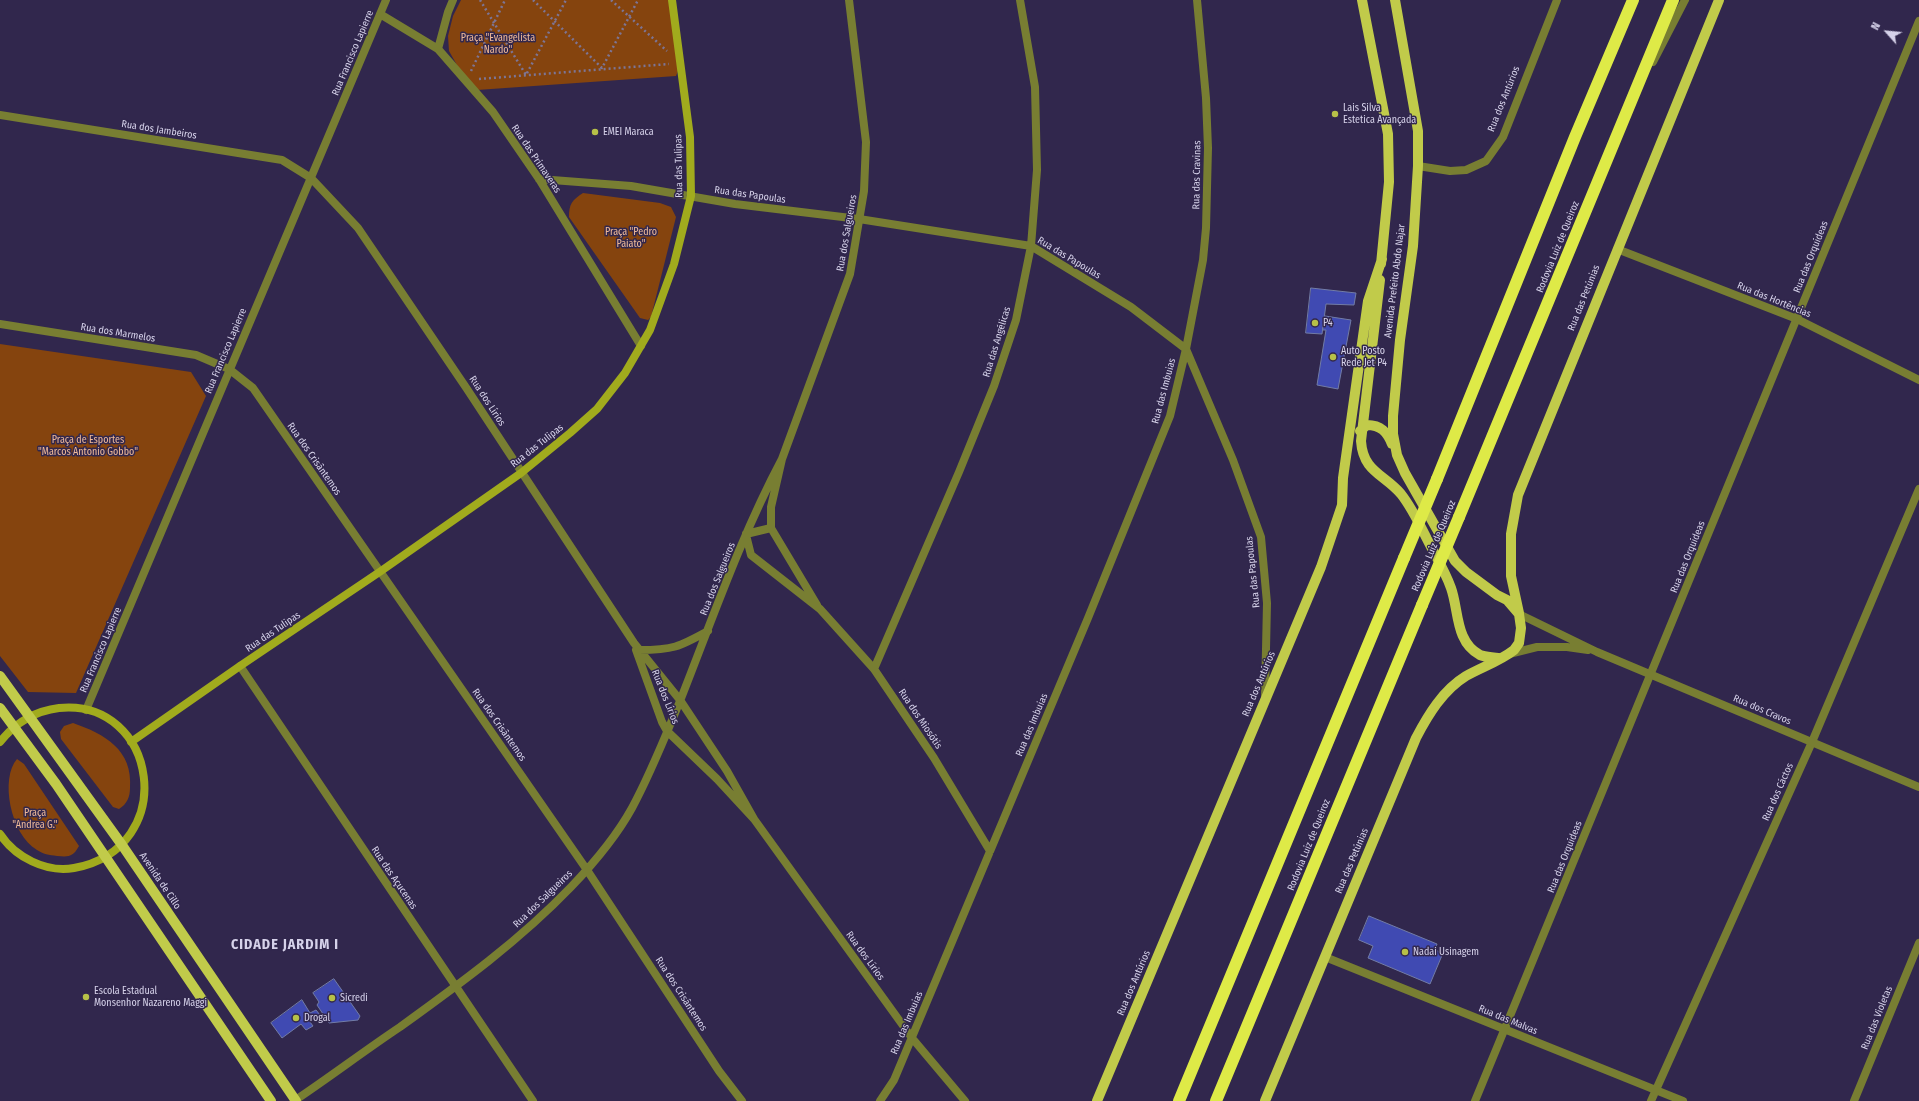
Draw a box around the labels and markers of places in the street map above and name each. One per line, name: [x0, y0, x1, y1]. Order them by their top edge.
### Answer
place label: Lais Silva Estetica Avançada: [1343, 102, 1416, 126]
marker: Lais Silva Estetica Avançada: [1330, 109, 1340, 119]
place label: EMEI Maraca: [603, 126, 654, 138]
marker: EMEI Maraca: [590, 127, 600, 137]
place label: P4: [1323, 317, 1333, 329]
marker: P4: [1310, 318, 1320, 328]
place label: Auto Posto Rede Jet P4: [1341, 345, 1387, 368]
marker: Auto Posto Rede Jet P4: [1328, 352, 1338, 362]
place label: Nadai Usinagem: [1413, 946, 1479, 958]
marker: Nadai Usinagem: [1400, 947, 1410, 957]
place label: Escola Estadual Monsenhor Nazareno Maggi: [94, 985, 207, 1008]
marker: Escola Estadual Monsenhor Nazareno Maggi: [81, 992, 91, 1002]
place label: Sicredi: [340, 992, 368, 1004]
marker: Sicredi: [327, 993, 337, 1003]
place label: Drogal: [304, 1012, 330, 1024]
marker: Drogal: [291, 1013, 301, 1023]

